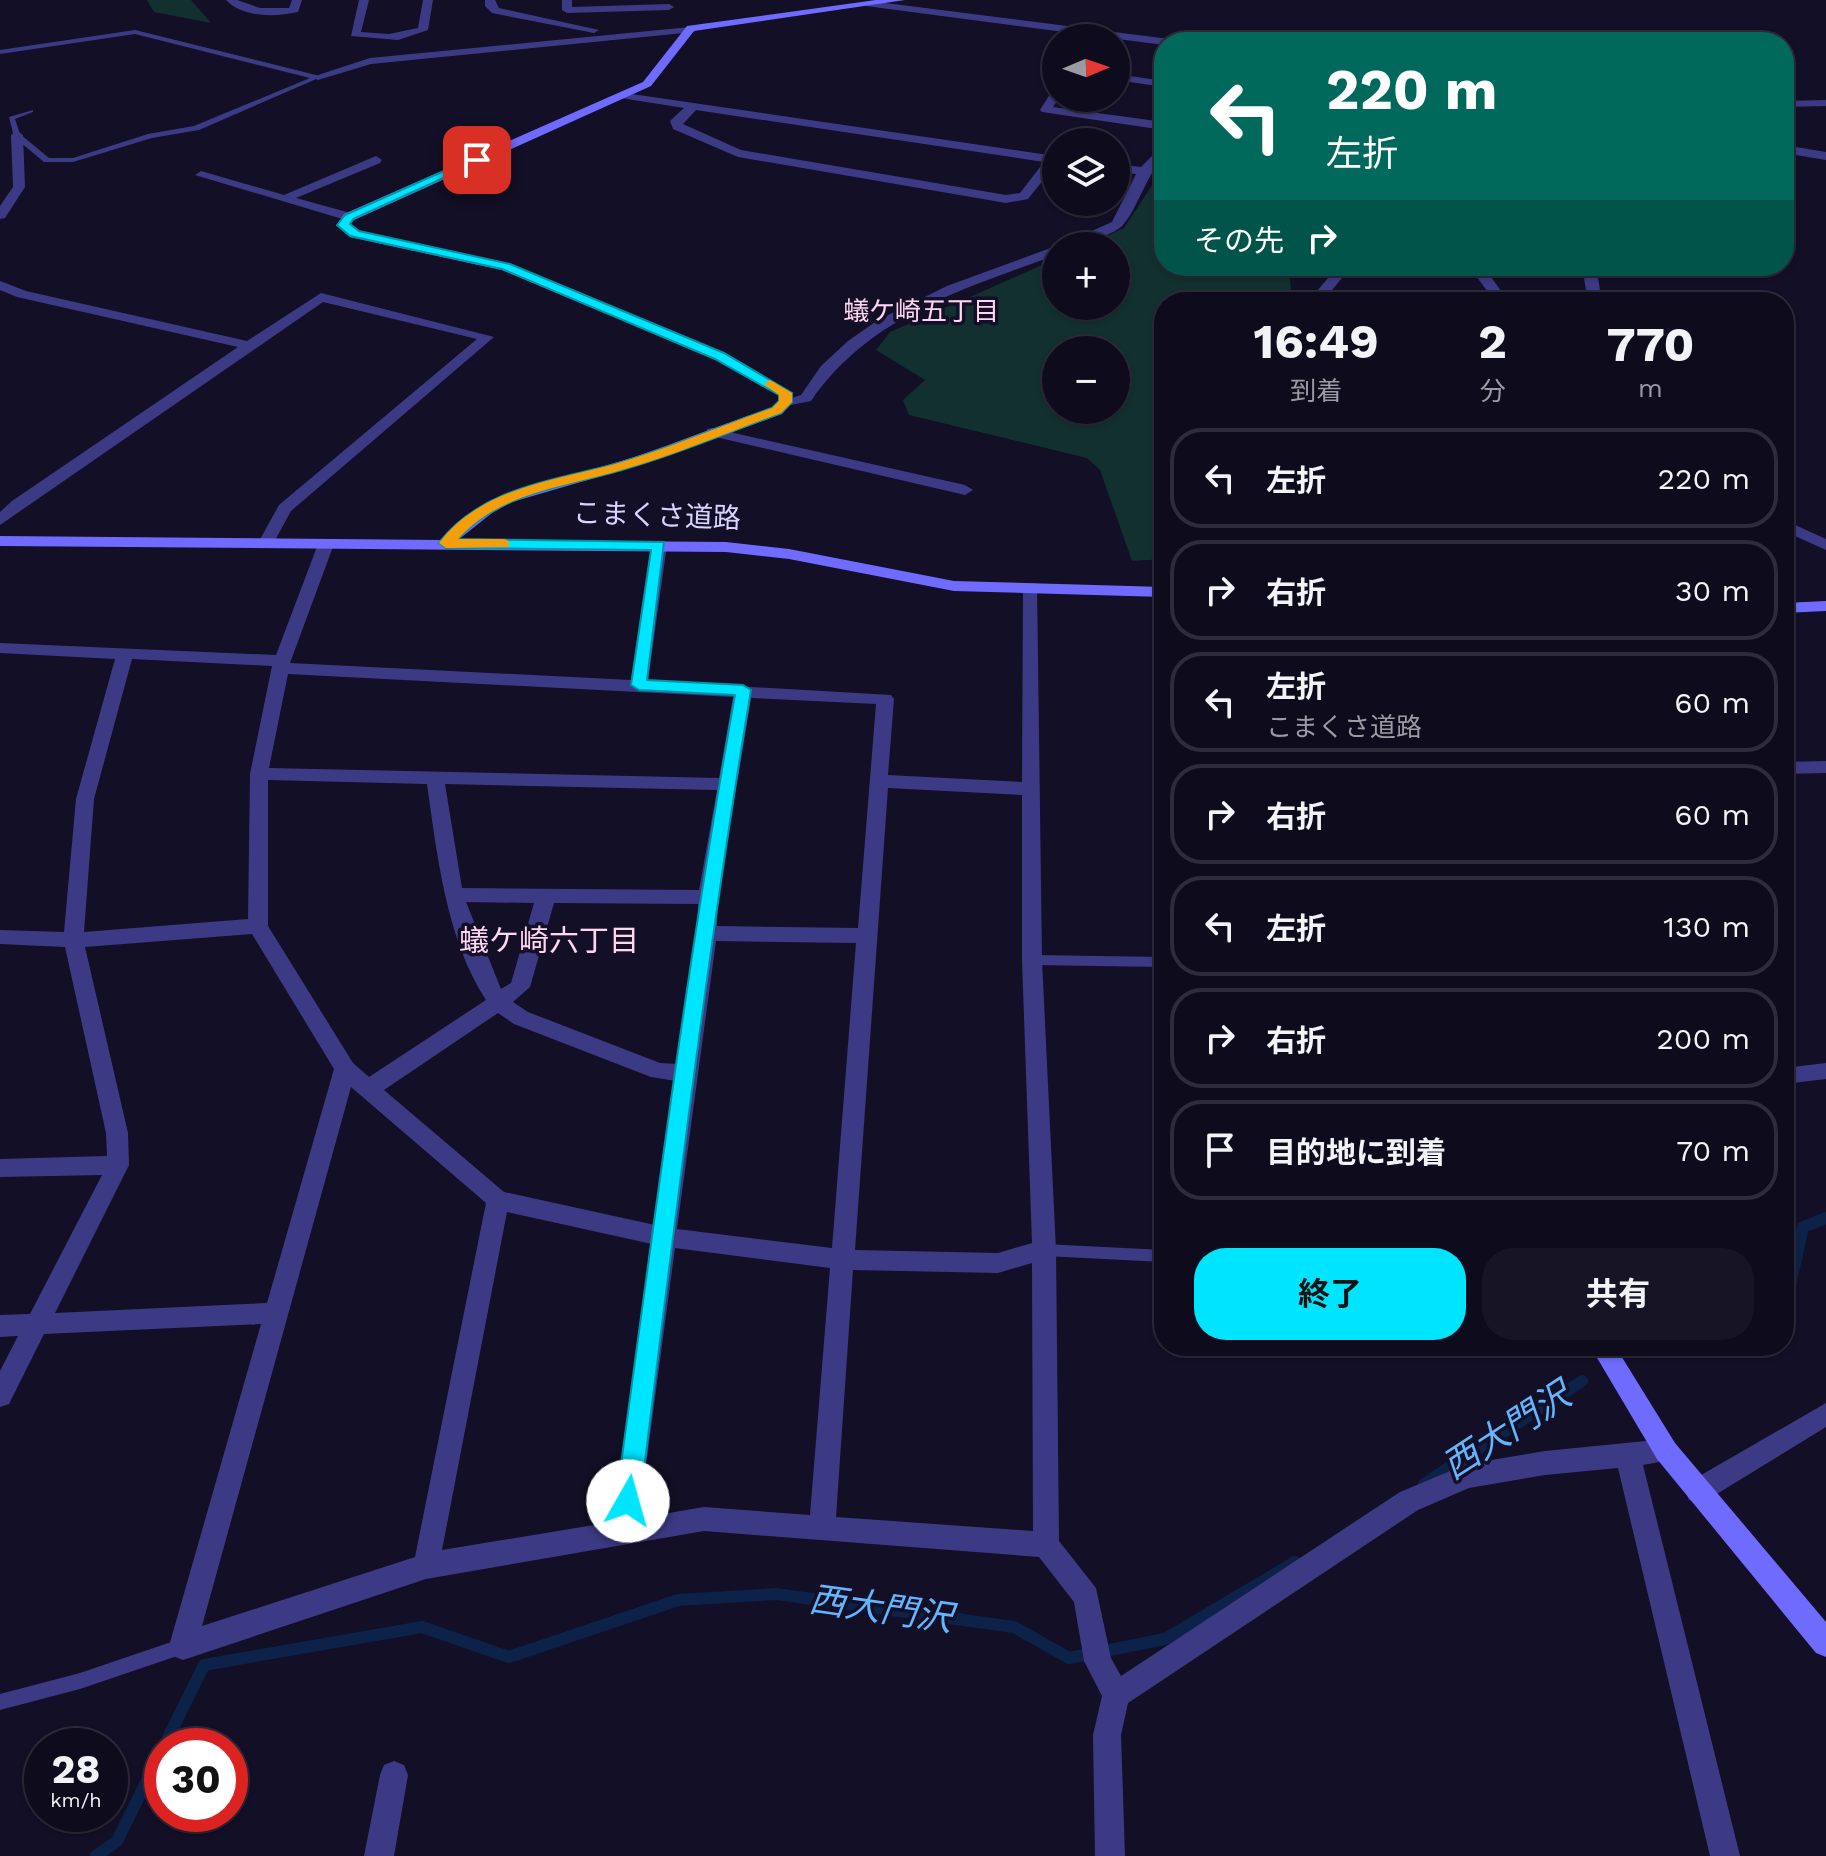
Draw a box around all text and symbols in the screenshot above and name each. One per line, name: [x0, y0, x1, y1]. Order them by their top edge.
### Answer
north arrow: [1042, 24, 1130, 112]
map controls: [1042, 24, 1130, 424]
text: 220 m: [1326, 57, 1498, 123]
icon: left: [1194, 64, 1298, 168]
pin: [443, 126, 511, 194]
button: layers: [1042, 128, 1130, 216]
text: 左折: [1326, 133, 1398, 175]
icon: arrive: [455, 138, 499, 182]
icon: right: [1300, 216, 1344, 260]
text: その先: [1194, 223, 1284, 258]
button: +: [1042, 232, 1130, 320]
district label: 蟻ケ崎五丁目: [843, 296, 999, 326]
text: 16:49: [1254, 313, 1379, 370]
text: 2: [1478, 313, 1507, 370]
text: 770: [1606, 316, 1695, 373]
button: −: [1042, 336, 1130, 424]
text: m: [1638, 373, 1663, 403]
text: 到着: [1290, 376, 1342, 406]
text: 分: [1480, 376, 1506, 406]
icon: left: [1198, 456, 1242, 500]
text: 220 m: [1658, 461, 1750, 496]
text: 左折: [1266, 463, 1326, 498]
street label: こまくさ道路: [572, 496, 742, 535]
icon: right: [1198, 568, 1242, 612]
text: 30 m: [1675, 573, 1750, 608]
text: 右折: [1266, 575, 1326, 610]
text: 左折: [1266, 669, 1326, 704]
icon: left: [1198, 680, 1242, 724]
text: 60 m: [1674, 685, 1750, 720]
text: こまくさ道路: [1266, 712, 1422, 742]
icon: right: [1198, 792, 1242, 836]
text: 60 m: [1674, 797, 1750, 832]
text: 右折: [1266, 799, 1326, 834]
icon: left: [1198, 904, 1242, 948]
text: 130 m: [1663, 909, 1750, 944]
text: 左折: [1266, 911, 1326, 946]
district label: 蟻ケ崎六丁目: [459, 923, 639, 958]
icon: right: [1198, 1016, 1242, 1060]
text: 200 m: [1656, 1021, 1750, 1056]
text: 右折: [1266, 1023, 1326, 1058]
icon: arrive: [1198, 1128, 1242, 1172]
text: 70 m: [1676, 1133, 1750, 1168]
text: 目的地に到着: [1266, 1135, 1446, 1170]
button: 終了: [1194, 1248, 1466, 1340]
button: 共有: [1482, 1248, 1754, 1340]
water label: 西大門沢: [1435, 1372, 1582, 1488]
position arrow: [586, 1459, 670, 1543]
water label: 西大門沢: [807, 1578, 959, 1640]
speed limit sign: 30: [144, 1728, 248, 1832]
text: 28: [52, 1746, 100, 1793]
text: km/h: [50, 1788, 102, 1812]

